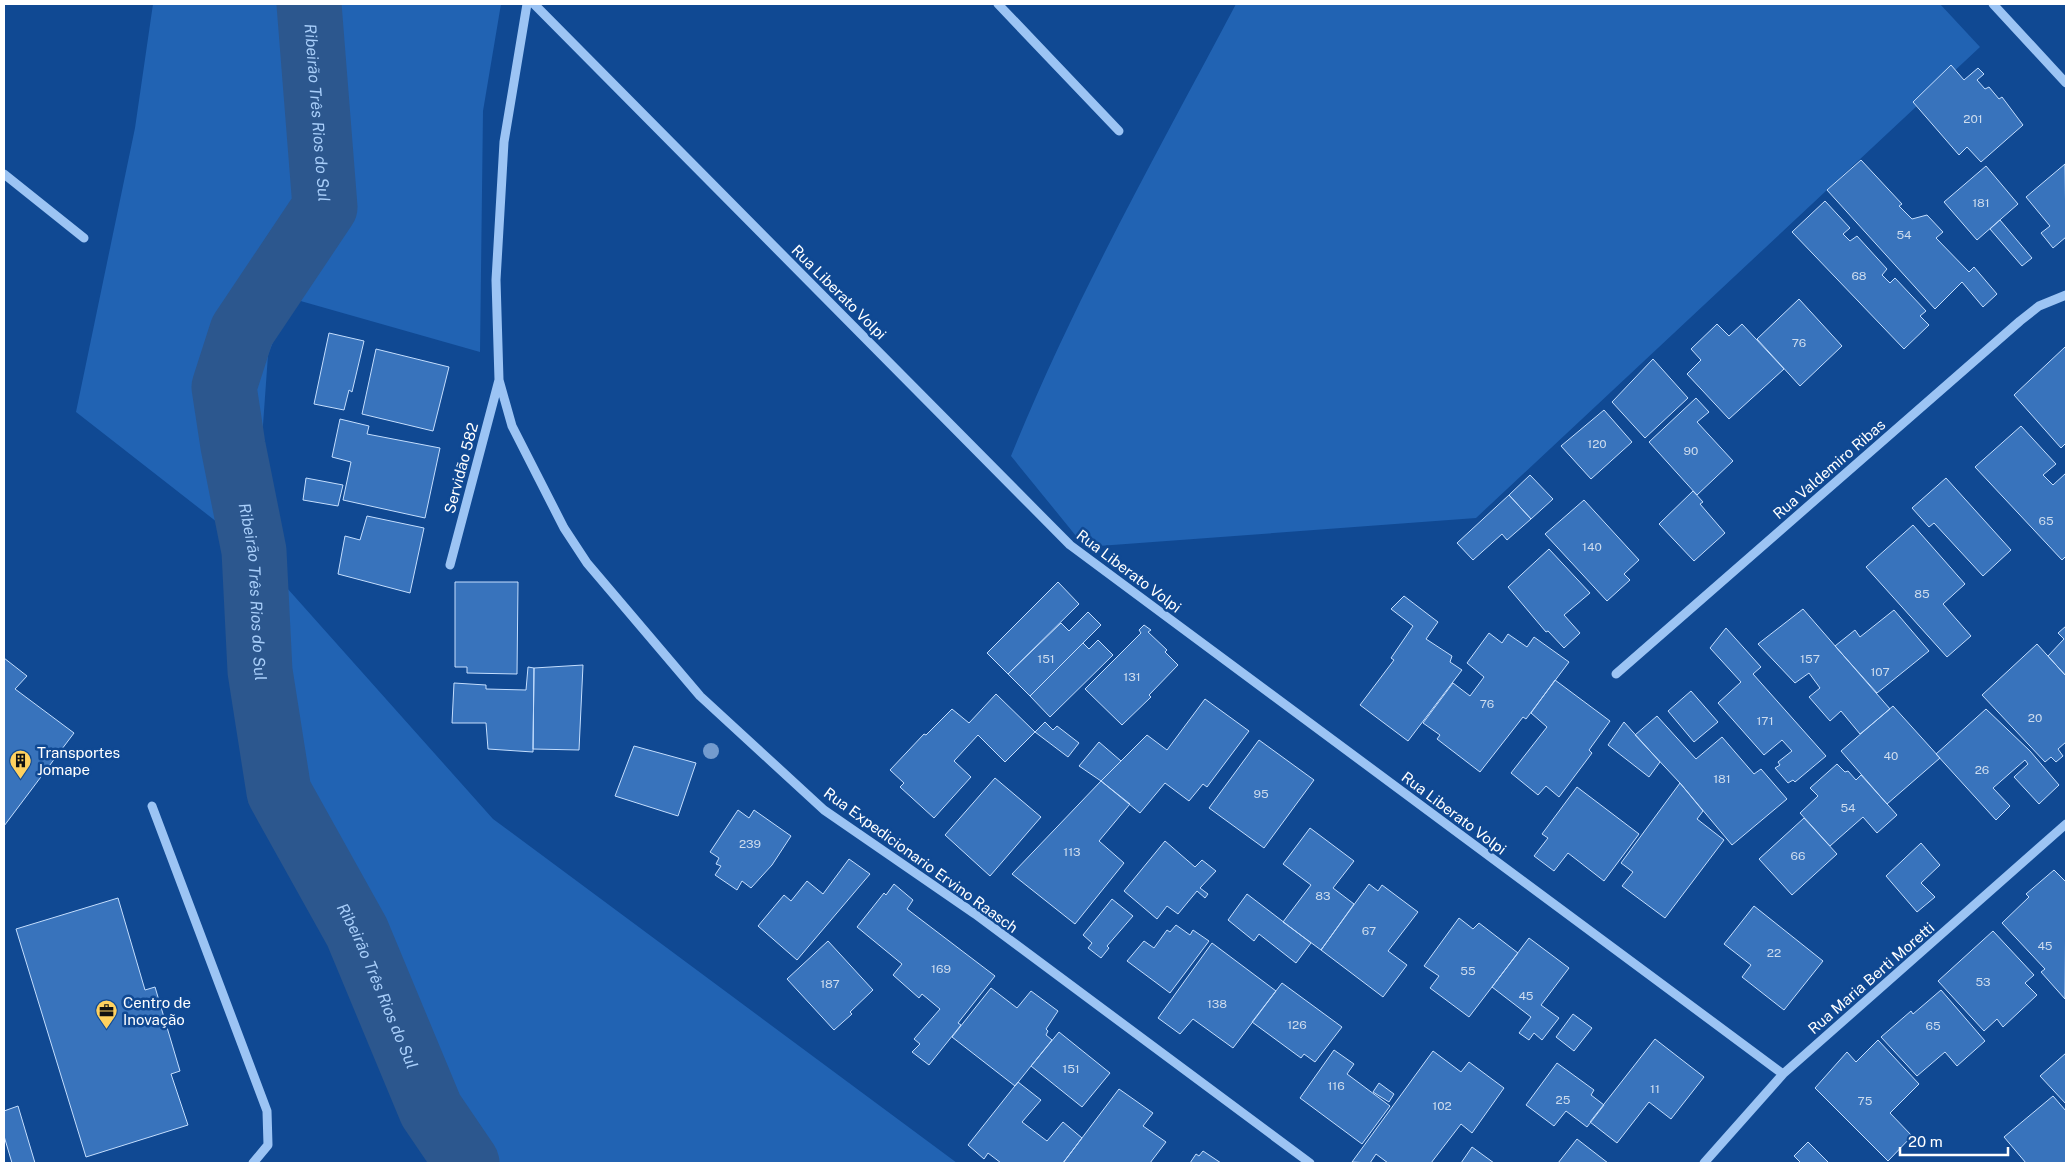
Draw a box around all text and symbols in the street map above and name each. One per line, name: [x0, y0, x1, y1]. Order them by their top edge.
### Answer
water label: Ribeirão Três Rios do Sul: [301, 23, 334, 202]
house number: 201: [1963, 112, 1983, 126]
house number: 181: [1972, 196, 1990, 210]
house number: 54: [1896, 228, 1912, 242]
street label: Rua Liberato Volpi: [788, 241, 890, 343]
house number: 68: [1851, 269, 1867, 283]
house number: 76: [1792, 336, 1806, 350]
street label: Rua Valdemiro Ribas: [1770, 416, 1888, 522]
street label: Servidão 582: [441, 421, 481, 515]
house number: 120: [1587, 437, 1607, 451]
house number: 90: [1684, 444, 1698, 458]
water label: Ribeirão Três Rios do Sul: [235, 501, 271, 682]
house number: 65: [2038, 514, 2054, 528]
street label: Rua Liberato Volpi: [1073, 526, 1185, 616]
house number: 140: [1582, 540, 1602, 554]
house number: 85: [1914, 587, 1930, 601]
house number: 151: [1037, 652, 1055, 666]
house number: 157: [1800, 652, 1820, 666]
house number: 107: [1870, 665, 1890, 679]
house number: 131: [1123, 670, 1141, 684]
house number: 76: [1480, 697, 1494, 711]
house number: 20: [2028, 711, 2042, 725]
house number: 171: [1756, 714, 1774, 728]
place label: Transportes Jomape: [37, 744, 120, 778]
building icon: Transportes Jomape: [9, 749, 33, 780]
house number: 40: [1884, 749, 1898, 763]
house number: 26: [1975, 763, 1989, 777]
street label: Rua Liberato Volpi: [1398, 768, 1510, 858]
house number: 181: [1713, 772, 1731, 786]
street label: Rua Expedicionario Ervino Raasch: [821, 784, 1021, 936]
house number: 95: [1253, 787, 1269, 801]
house number: 54: [1840, 801, 1856, 815]
house number: 239: [739, 837, 761, 851]
house number: 113: [1063, 845, 1081, 859]
house number: 66: [1791, 849, 1805, 863]
house number: 83: [1315, 889, 1331, 903]
water label: Ribeirão Três Rios do Sul: [333, 900, 422, 1071]
street label: Rua Maria Berti Moretti: [1805, 919, 1937, 1037]
house number: 67: [1362, 924, 1376, 938]
house number: 45: [2037, 939, 2053, 953]
house number: 22: [1767, 946, 1781, 960]
house number: 169: [931, 962, 951, 976]
house number: 55: [1460, 964, 1476, 978]
house number: 53: [1975, 975, 1991, 989]
house number: 187: [820, 977, 840, 991]
house number: 45: [1518, 989, 1534, 1003]
place label: Centro de Inovação: [123, 994, 191, 1028]
house number: 138: [1207, 997, 1227, 1011]
office icon: Centro de Inovação: [95, 999, 119, 1030]
house number: 126: [1287, 1018, 1307, 1032]
house number: 65: [1925, 1019, 1941, 1033]
house number: 151: [1062, 1062, 1080, 1076]
house number: 116: [1327, 1079, 1345, 1093]
house number: 11: [1650, 1082, 1660, 1096]
house number: 25: [1556, 1093, 1571, 1107]
house number: 75: [1858, 1094, 1873, 1108]
house number: 102: [1432, 1099, 1452, 1113]
scale bar: [1900, 1124, 2008, 1156]
text: 20 m: [1908, 1133, 1943, 1150]

